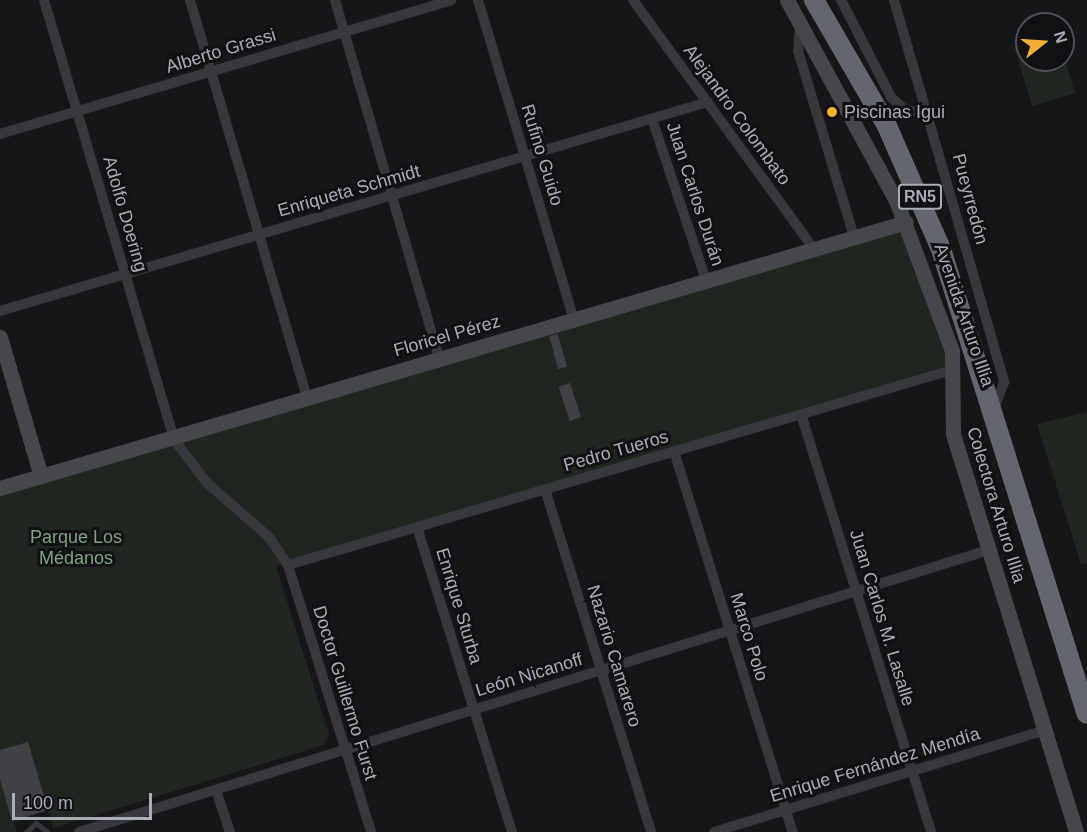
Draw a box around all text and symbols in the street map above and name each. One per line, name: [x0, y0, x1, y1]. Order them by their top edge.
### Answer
north arrow: [1015, 12, 1075, 72]
street label: Alberto Grassi: [163, 24, 279, 78]
text: N: [1051, 29, 1071, 45]
street label: Alejandro Colombato: [679, 41, 795, 189]
place label: Piscinas Igui: [844, 101, 945, 123]
street label: Rufino Guido: [516, 102, 568, 208]
marker: Piscinas Igui: [825, 105, 839, 119]
street label: Juan Carlos Durán: [662, 119, 728, 269]
street label: Pueyrredón: [948, 151, 992, 247]
street label: Adolfo Doering: [98, 154, 152, 274]
street label: Enriqueta Schmidt: [275, 160, 423, 222]
road number: RN5: [898, 184, 942, 210]
street label: Avenida Arturo Illia: [929, 240, 999, 390]
street label: Floricel Pérez: [391, 310, 503, 362]
street label: Colectora Arturo Illia: [962, 424, 1030, 586]
street label: Pedro Tueros: [561, 426, 671, 476]
park label: Parque Los Médanos: [30, 527, 122, 570]
street label: Juan Carlos M. Lasalle: [845, 527, 919, 709]
street label: Enrique Sturba: [431, 545, 487, 667]
street label: Nazario Camarero: [582, 583, 646, 729]
street label: Marco Polo: [725, 590, 773, 684]
street label: Doctor Guillermo Furst: [308, 603, 382, 783]
street label: León Nicanoff: [473, 648, 585, 702]
street label: Enrique Fernández Mendía: [768, 723, 982, 807]
scale bar: [15, 781, 154, 819]
text: 100 m: [23, 793, 73, 813]

